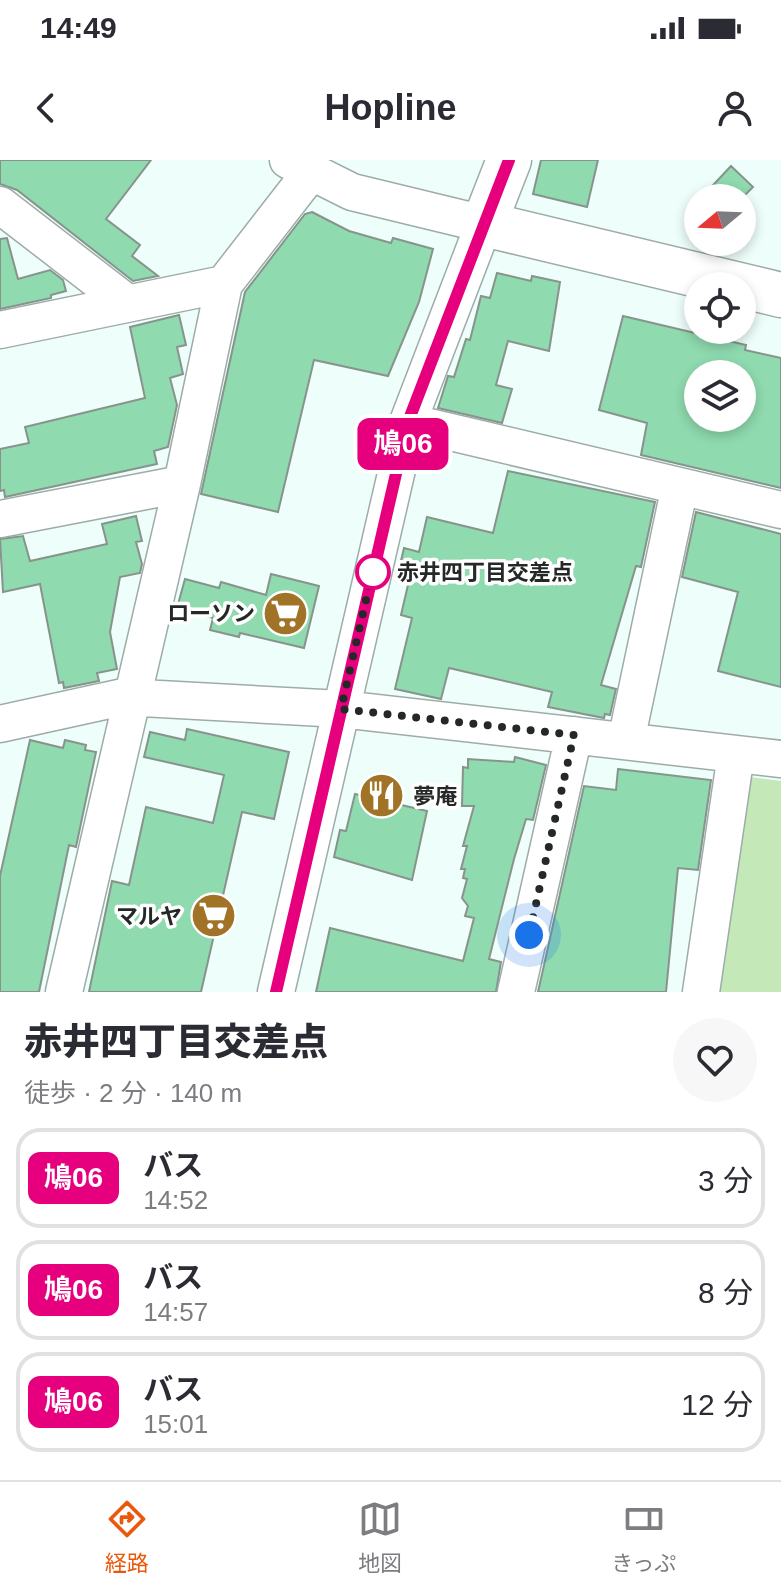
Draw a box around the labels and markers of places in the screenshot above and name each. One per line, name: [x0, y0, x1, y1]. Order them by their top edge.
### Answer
marker: 赤井四丁目交差点: [356, 555, 390, 589]
place label: 赤井四丁目交差点: [397, 560, 573, 585]
supermarket icon: ローソン: [262, 589, 310, 637]
place label: ローソン: [167, 601, 255, 626]
restaurant icon: 夢庵: [358, 772, 406, 820]
place label: 夢庵: [413, 784, 457, 809]
supermarket icon: マルヤ: [189, 892, 237, 940]
place label: マルヤ: [116, 904, 182, 929]

